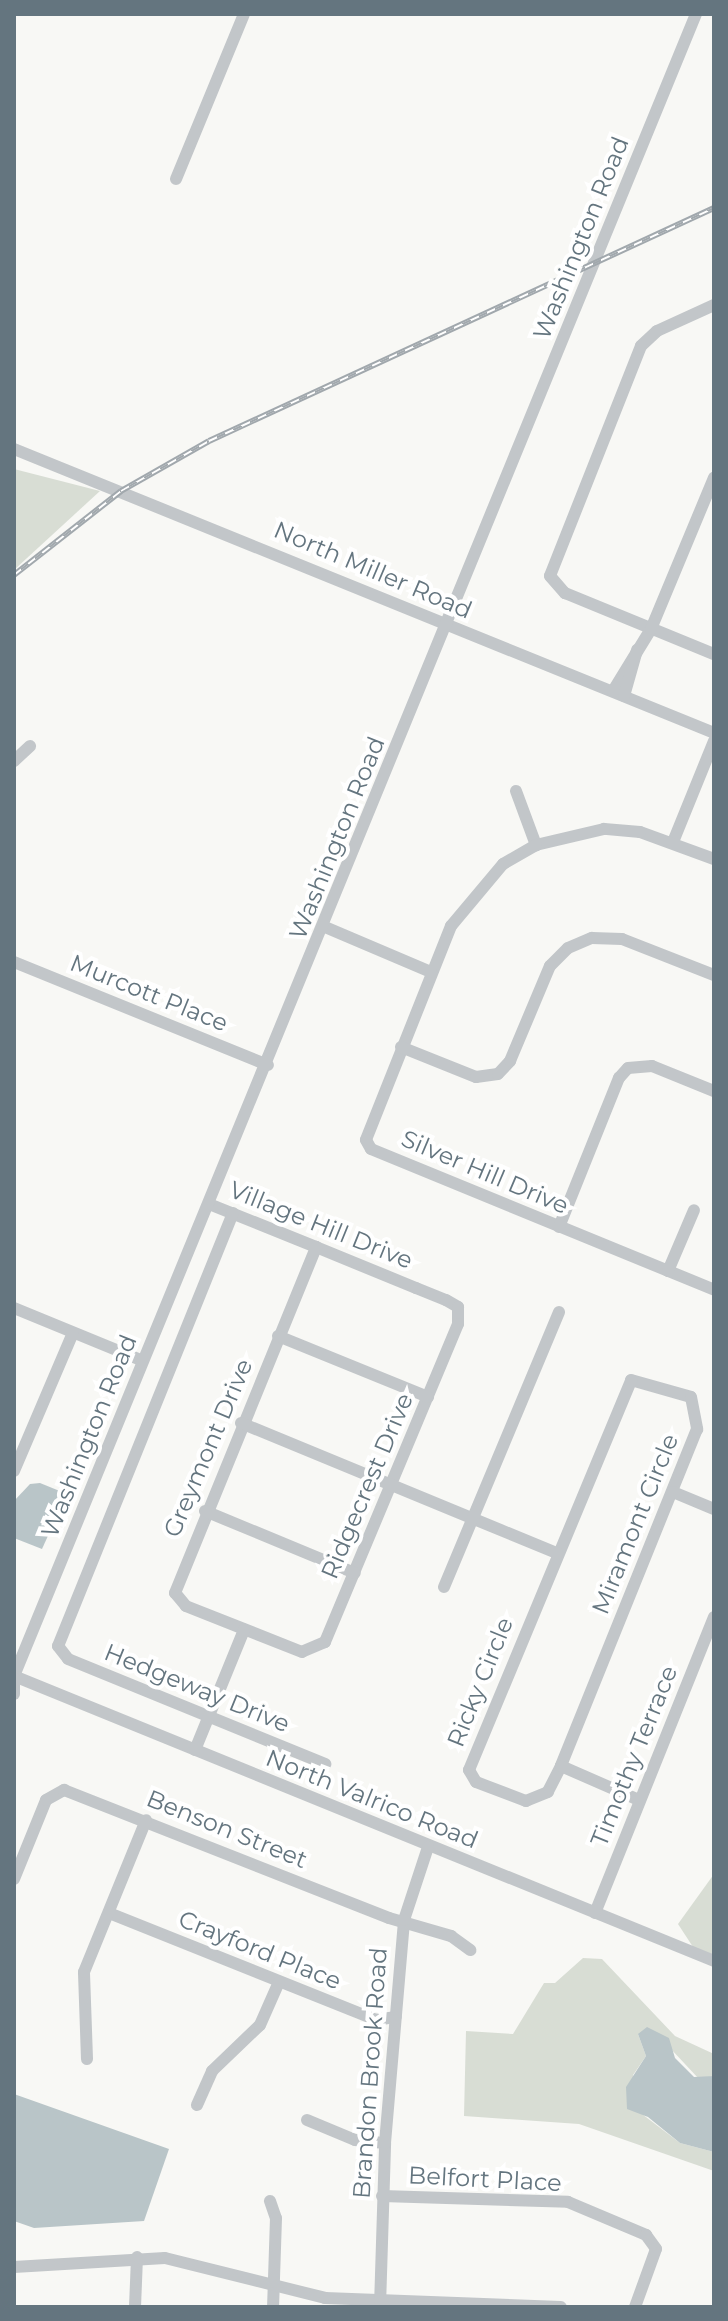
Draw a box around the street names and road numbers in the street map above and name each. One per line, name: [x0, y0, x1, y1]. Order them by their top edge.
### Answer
street label: Washington Road: [527, 132, 635, 344]
street label: North Miller Road: [270, 515, 476, 625]
street label: Washington Road: [283, 732, 391, 944]
street label: Murcott Place: [66, 948, 232, 1038]
street label: Silver Hill Drive: [397, 1124, 573, 1220]
street label: Village Hill Drive: [225, 1175, 417, 1275]
street label: Washington Road: [35, 1330, 143, 1542]
street label: Greymont Drive: [157, 1355, 259, 1541]
street label: Ridgecrest Drive: [315, 1389, 419, 1583]
street label: Miramont Circle: [586, 1430, 684, 1618]
street label: Ricky Circle: [441, 1613, 519, 1751]
street label: Hedgeway Drive: [100, 1638, 294, 1738]
street label: Timothy Terrace: [585, 1661, 683, 1851]
street label: North Valrico Road: [262, 1743, 482, 1855]
street label: Benson Street: [142, 1784, 312, 1874]
street label: Crayford Place: [174, 1904, 346, 1996]
street label: Brandon Brook Road: [347, 1946, 393, 2200]
street label: Belfort Place: [408, 2161, 562, 2197]

